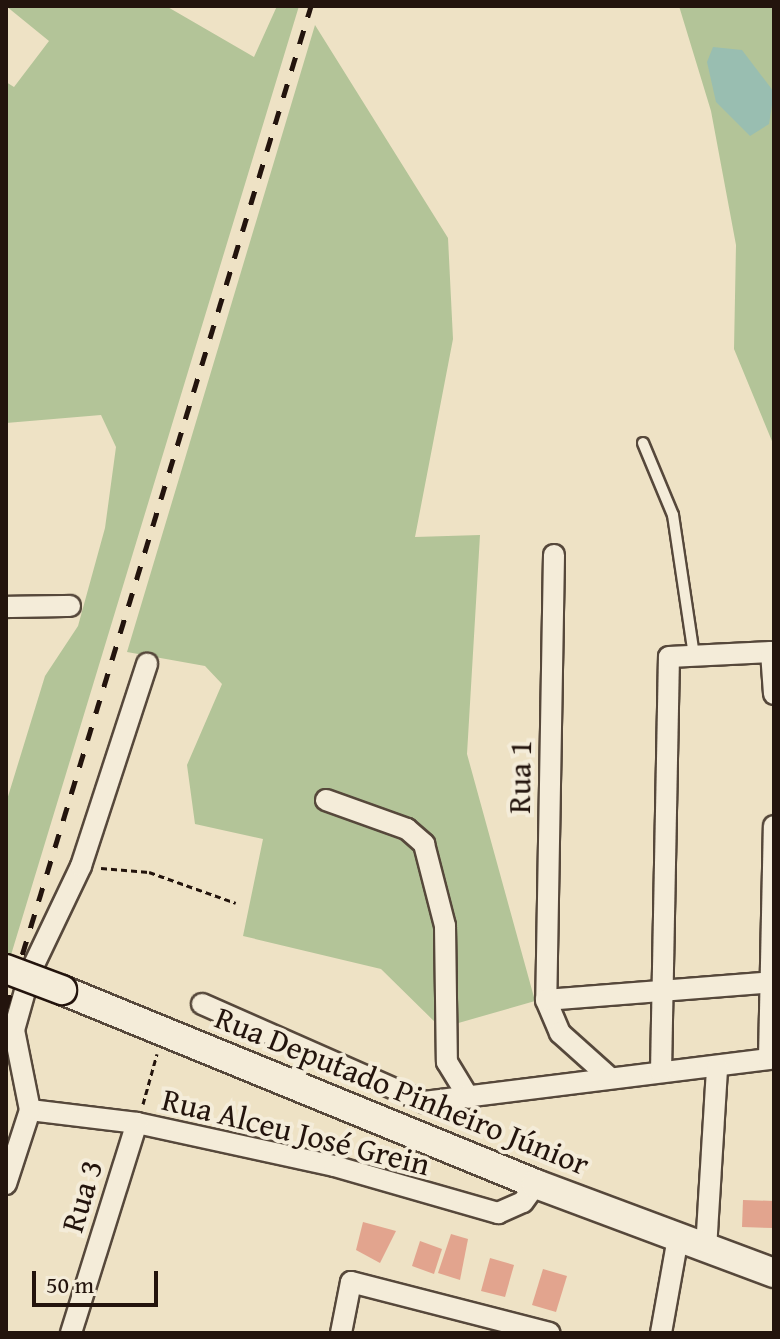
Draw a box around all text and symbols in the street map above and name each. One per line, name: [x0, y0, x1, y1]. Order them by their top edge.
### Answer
street label: Rua 1: [500, 740, 540, 814]
street label: Rua Deputado Pinheiro Júnior: [209, 998, 595, 1184]
street label: Rua Alceu José Grein: [158, 1080, 434, 1184]
street label: Rua 3: [53, 1155, 111, 1237]
scale bar: [36, 1255, 162, 1305]
text: 50 m: [46, 1267, 94, 1302]

